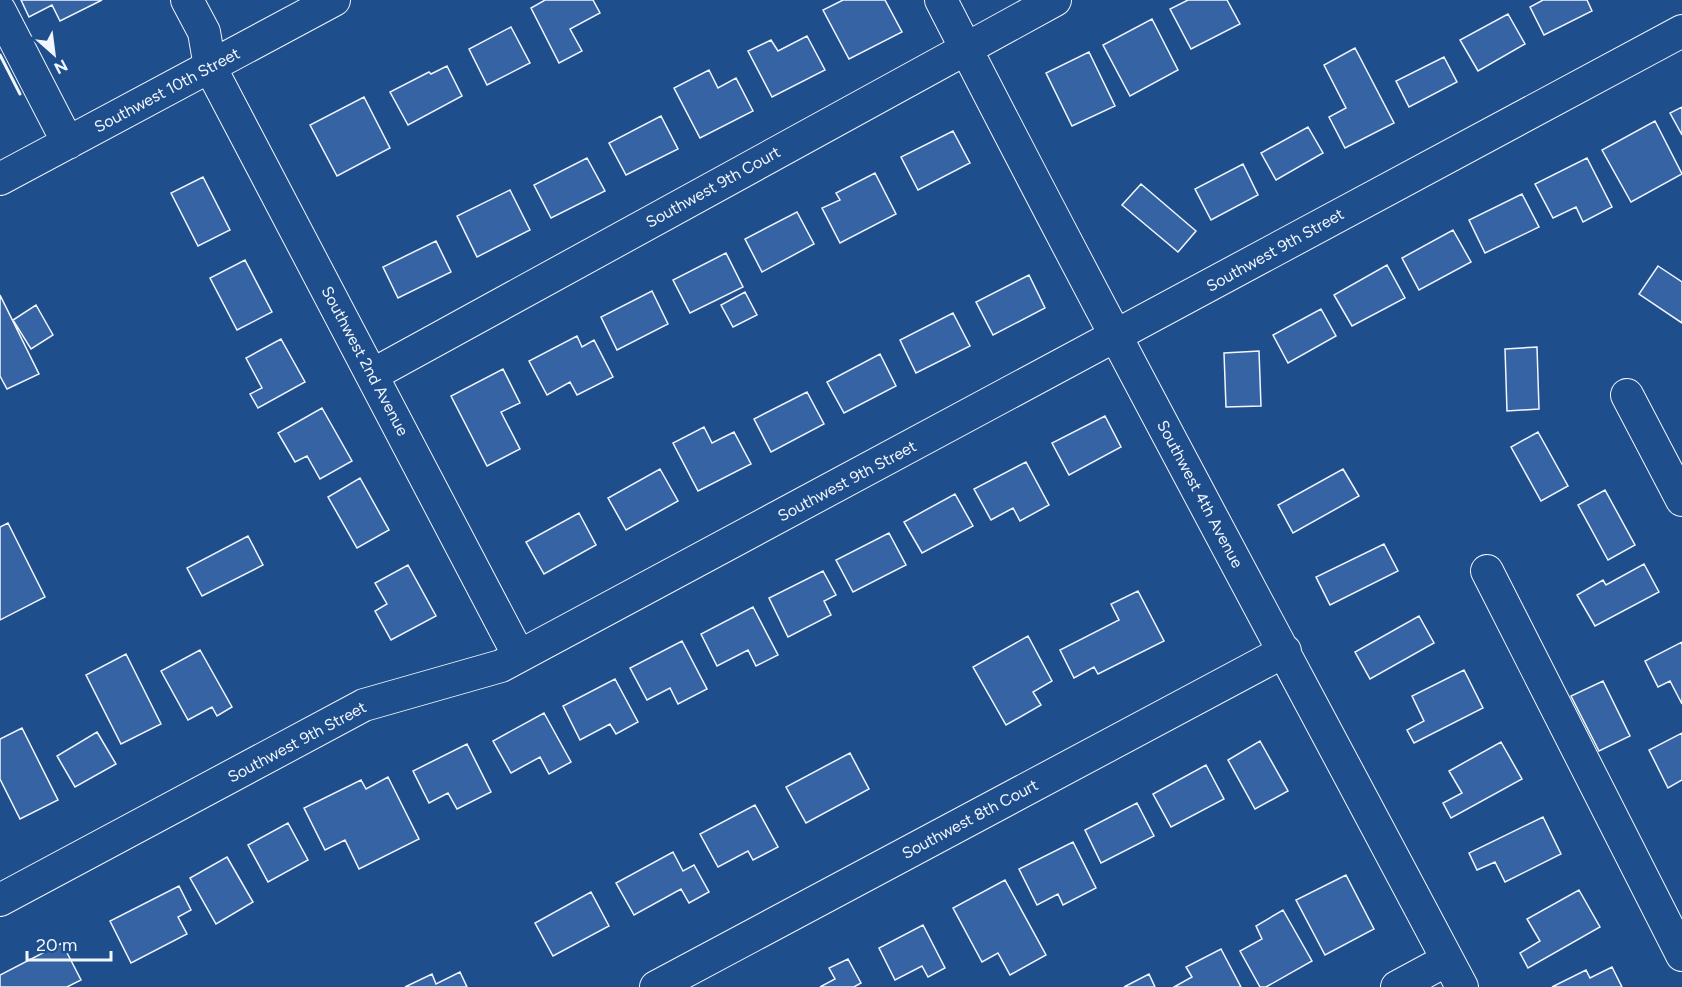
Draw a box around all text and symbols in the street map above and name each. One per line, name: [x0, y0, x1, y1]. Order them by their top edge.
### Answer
north arrow: [24, 24, 84, 84]
street label: Southwest 10th Street: [91, 44, 243, 136]
text: N: [51, 56, 71, 78]
street label: Southwest 9th Court: [643, 142, 783, 232]
street label: Southwest 9th Street: [1203, 204, 1347, 296]
street label: Southwest 2nd Avenue: [317, 283, 413, 439]
street label: Southwest 4th Avenue: [1153, 417, 1247, 571]
street label: Southwest 9th Street: [774, 436, 920, 526]
street label: Southwest 9th Street: [224, 697, 370, 787]
street label: Southwest 8th Court: [899, 775, 1041, 863]
scale bar: [27, 924, 111, 962]
text: 20 m: [36, 934, 77, 956]

